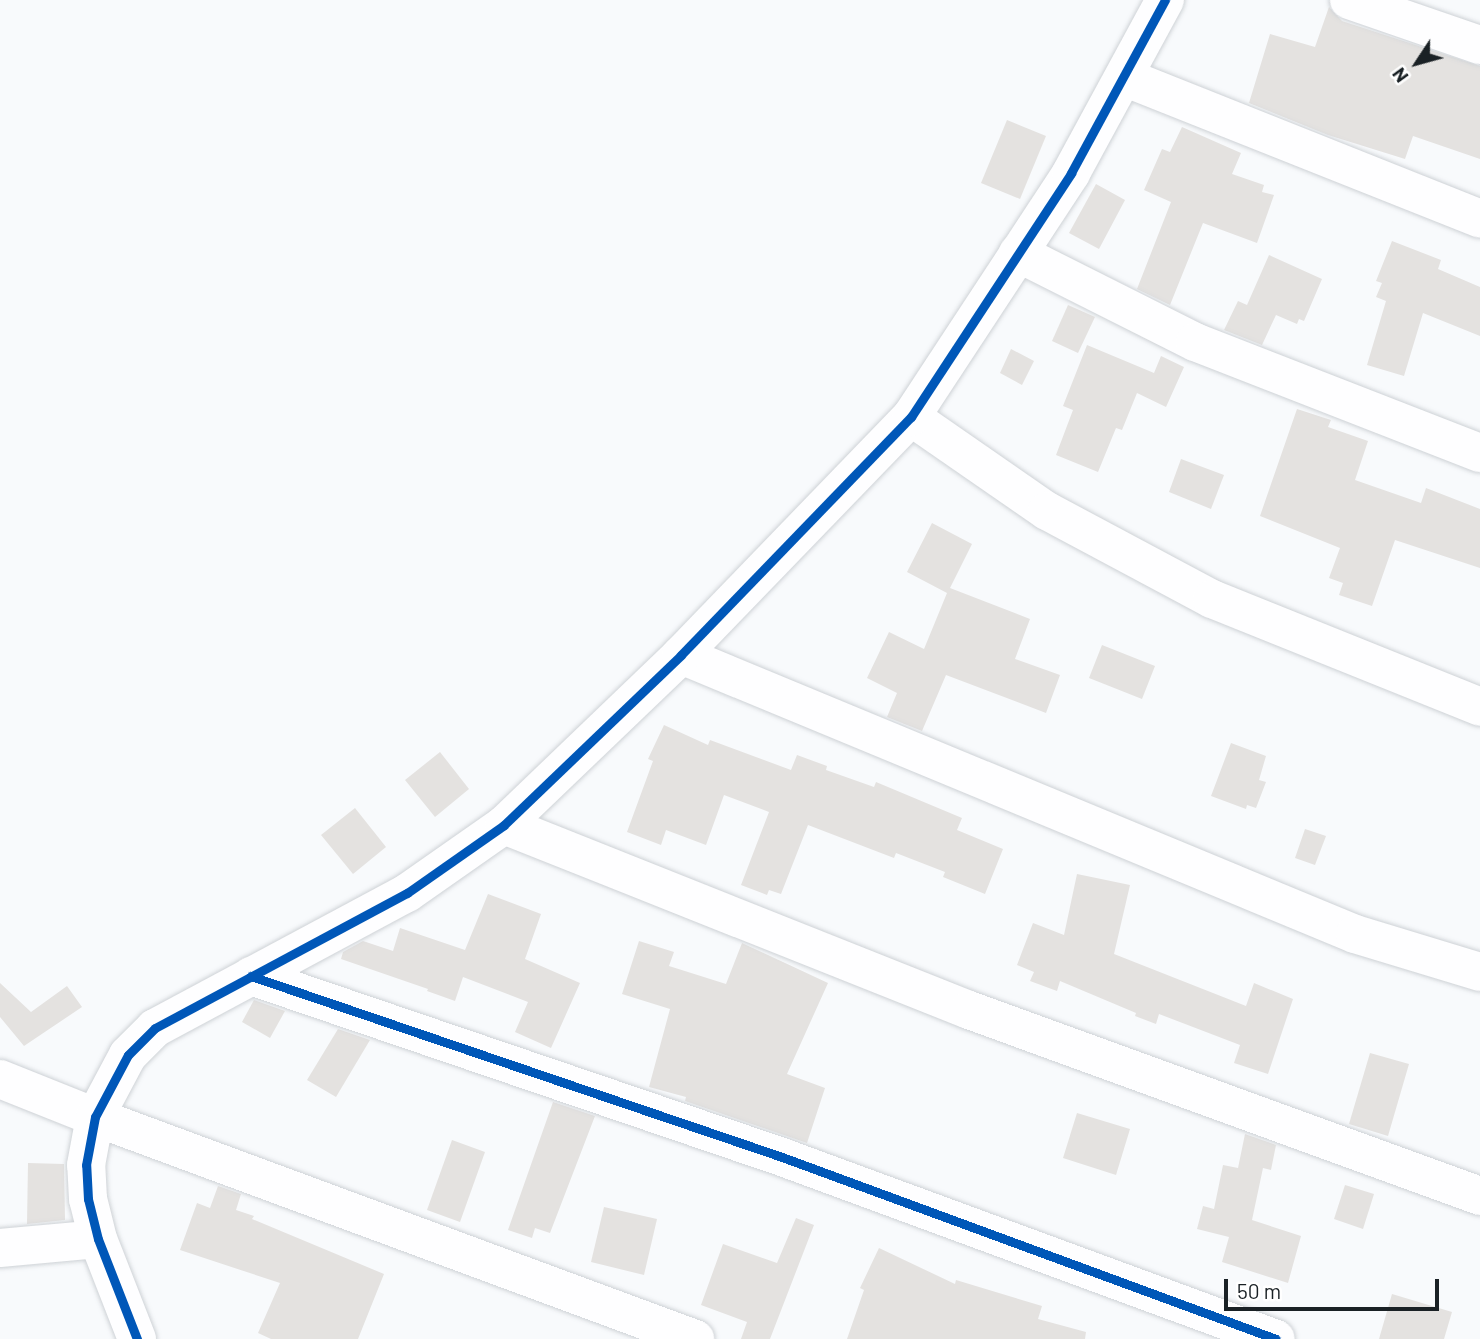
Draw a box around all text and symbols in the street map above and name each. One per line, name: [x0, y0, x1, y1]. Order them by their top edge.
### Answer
north arrow: [1382, 28, 1452, 98]
text: N: [1387, 64, 1413, 88]
scale bar: [1228, 1266, 1443, 1310]
text: 50 m: [1237, 1278, 1281, 1303]

